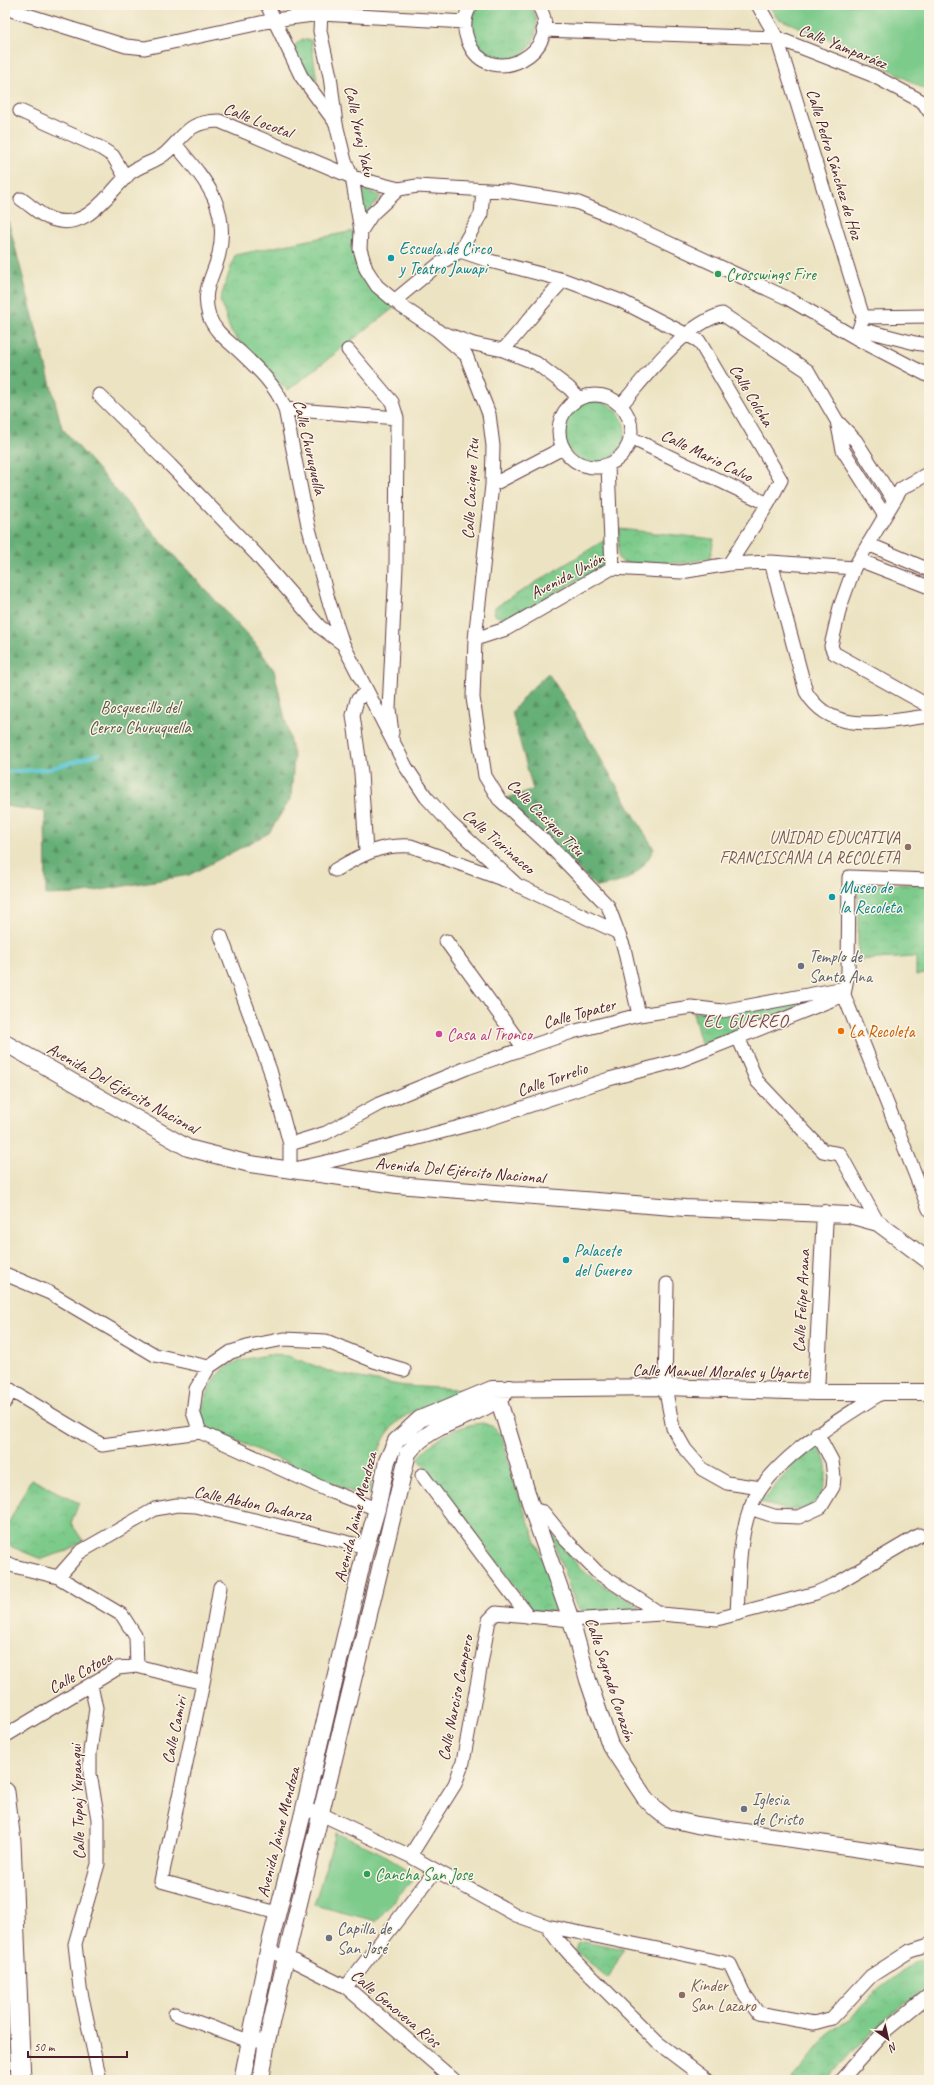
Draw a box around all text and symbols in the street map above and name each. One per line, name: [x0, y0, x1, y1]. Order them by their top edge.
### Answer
street label: Calle Yamparáez: [796, 19, 891, 74]
street label: Calle Yuraj Yaku: [340, 84, 380, 180]
street label: Calle Pedro Sánchez de Hoz: [802, 86, 868, 243]
street label: Calle Locotal: [221, 98, 298, 144]
place label: Escuela de Circo y Teatro Jawapi: [398, 238, 493, 279]
marker: Escuela de Circo y Teatro Jawapi: [386, 253, 396, 263]
place label: Crosswings Fire: [726, 264, 817, 285]
marker: Crosswings Fire: [713, 269, 723, 279]
street label: Calle Colcha: [725, 360, 779, 432]
street label: Calle Churuquella: [288, 398, 331, 498]
street label: Calle Mario Calvo: [658, 424, 757, 487]
street label: Calle Cacique Titu: [457, 436, 484, 540]
street label: Avenida Unión: [527, 547, 609, 604]
park label: Bosquecillo del Cerro Churuquella: [89, 697, 193, 738]
street label: Calle Cacique Titu: [503, 774, 590, 862]
street label: Calle Tiorinaceo: [458, 804, 541, 880]
place label: UNIDAD EDUCATIVA FRANCISCANA LA RECOLETA: [720, 827, 900, 868]
marker: UNIDAD EDUCATIVA FRANCISCANA LA RECOLETA: [903, 842, 913, 852]
place label: Museo de la Recoleta: [840, 877, 903, 918]
marker: Museo de la Recoleta: [827, 892, 837, 902]
place label: Templo de Santa Ana: [809, 946, 874, 987]
marker: Templo de Santa Ana: [796, 961, 806, 971]
street label: Calle Topater: [541, 993, 620, 1033]
district label: EL GUEREO: [703, 1010, 790, 1032]
place label: La Recoleta: [849, 1021, 916, 1042]
place label: Casa al Tronco: [447, 1024, 534, 1045]
marker: La Recoleta: [836, 1026, 846, 1036]
marker: Casa al Tronco: [434, 1029, 444, 1039]
street label: Avenida Del Ejército Nacional: [43, 1038, 205, 1140]
street label: Calle Torrelio: [514, 1057, 591, 1101]
street label: Avenida Del Ejército Nacional: [374, 1153, 549, 1189]
place label: Palacete del Guereo: [574, 1240, 633, 1281]
street label: Calle Felipe Arana: [788, 1247, 815, 1353]
marker: Palacete del Guereo: [561, 1255, 571, 1265]
street label: Calle Manuel Morales y Ugarte: [632, 1359, 809, 1384]
street label: Avenida Jaime Mendoza: [329, 1448, 382, 1584]
street label: Calle Abdon Ondarza: [192, 1481, 315, 1526]
street label: Calle Sagrado Corazón: [581, 1615, 641, 1745]
street label: Calle Narciso Campero: [433, 1632, 478, 1763]
street label: Calle Cotoca: [45, 1646, 117, 1698]
street label: Calle Camiri: [157, 1693, 192, 1766]
street label: Calle Tupaj Yupanqui: [65, 1742, 90, 1860]
street label: Avenida Jaime Mendoza: [252, 1763, 305, 1899]
place label: Iglesia de Cristo: [752, 1789, 804, 1830]
marker: Iglesia de Cristo: [739, 1804, 749, 1814]
place label: Cancha San Jose: [375, 1864, 474, 1885]
marker: Cancha San Jose: [362, 1869, 372, 1879]
place label: Capilla de San José: [337, 1918, 393, 1959]
marker: Capilla de San José: [324, 1933, 334, 1943]
street label: Calle Genoveva Ríos: [347, 1965, 446, 2053]
place label: Kinder San Lazaro: [690, 1975, 757, 2016]
marker: Kinder San Lazaro: [677, 1990, 687, 2000]
north arrow: [868, 2019, 908, 2059]
scale bar: [28, 2033, 127, 2059]
text: 50 m: [34, 2039, 56, 2055]
text: N: [885, 2040, 900, 2056]

